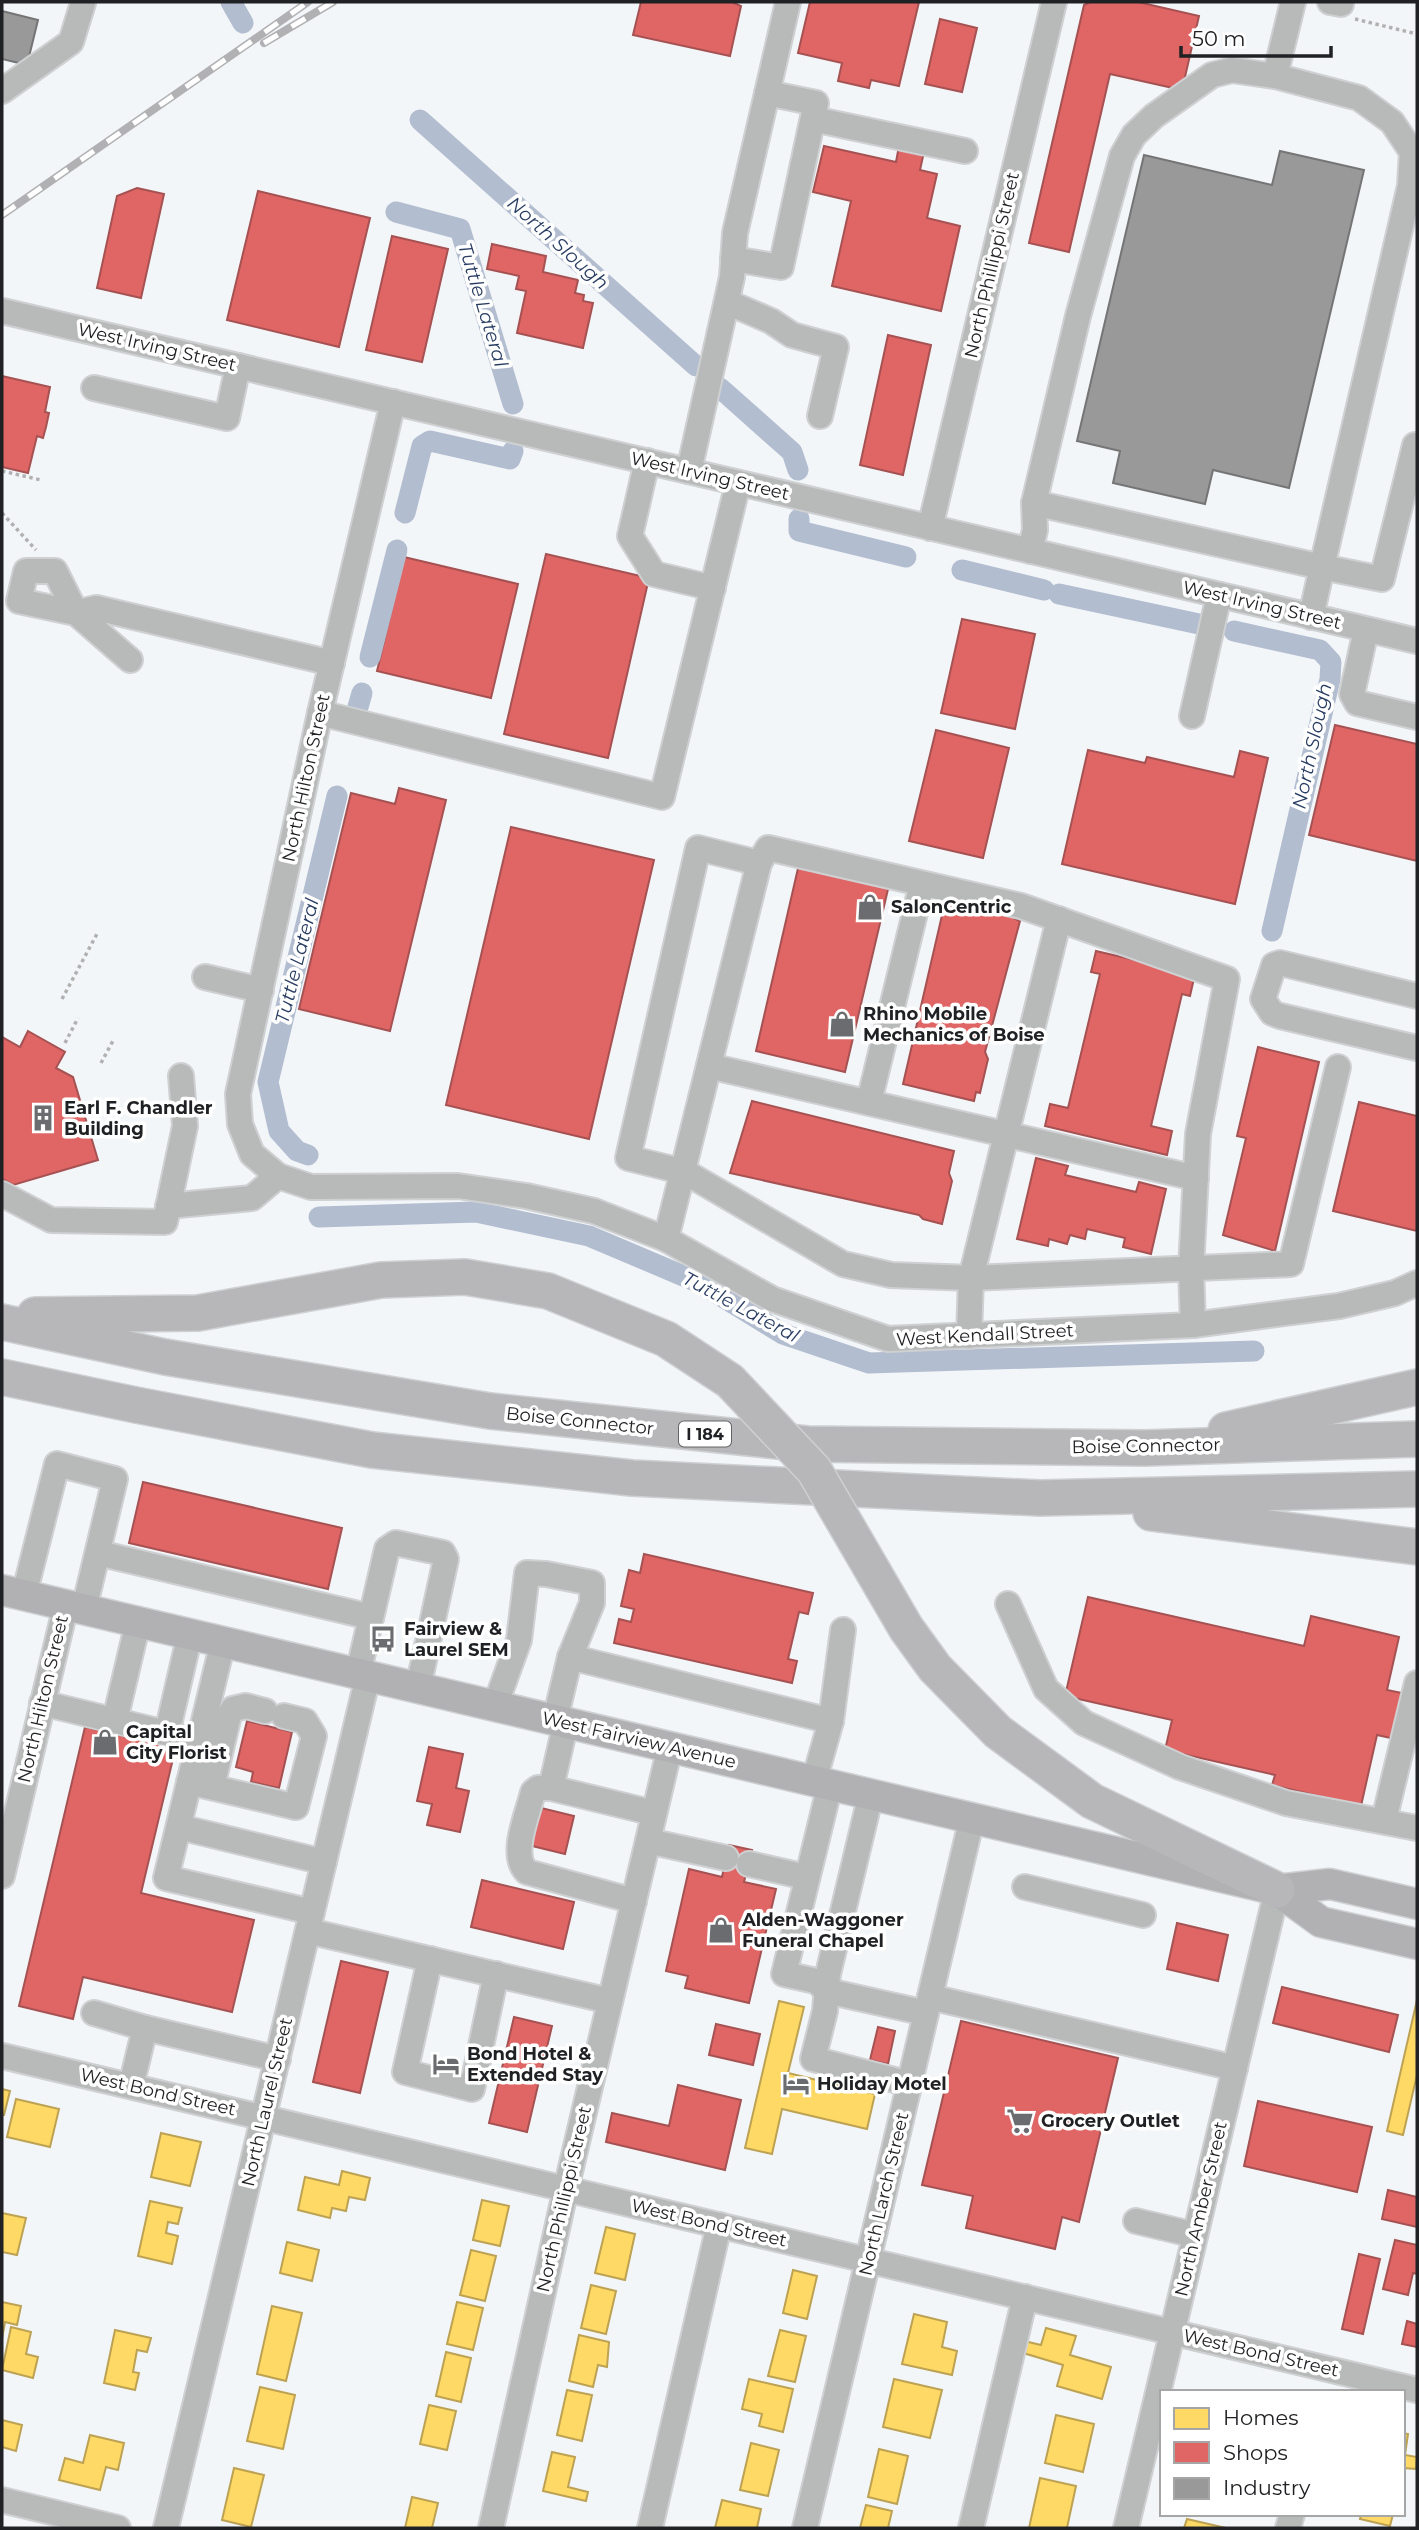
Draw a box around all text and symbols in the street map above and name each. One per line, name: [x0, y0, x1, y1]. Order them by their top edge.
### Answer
scale bar: [1181, 14, 1332, 58]
text: 50 m: [1192, 26, 1246, 51]
street label: North Phillippi Street: [960, 170, 1024, 360]
water label: North Slough: [503, 192, 613, 294]
water label: Tuttle Lateral: [453, 240, 513, 371]
street label: West Irving Street: [76, 318, 238, 376]
street label: West Irving Street: [629, 447, 791, 505]
street label: West Irving Street: [1181, 576, 1343, 634]
water label: North Slough: [1287, 681, 1337, 811]
street label: North Hilton Street: [277, 692, 335, 864]
shop icon: SalonCentric: [855, 892, 885, 922]
water label: Tuttle Lateral: [270, 895, 324, 1026]
place label: SalonCentric: [891, 896, 1012, 918]
place label: Rhino Mobile Mechanics of Boise: [863, 1003, 1045, 1046]
shop icon: Rhino Mobile Mechanics of Boise: [827, 1009, 857, 1039]
place label: Earl F. Chandler Building: [64, 1097, 213, 1140]
building icon: Earl F. Chandler Building: [28, 1103, 58, 1133]
water label: Tuttle Lateral: [679, 1267, 804, 1348]
street label: West Kendall Street: [896, 1319, 1074, 1351]
street label: Boise Connector: [505, 1402, 655, 1440]
road number: I 184: [679, 1422, 731, 1446]
street label: Boise Connector: [1071, 1434, 1221, 1458]
street label: North Hilton Street: [13, 1613, 73, 1785]
place label: Fairview & Laurel SEM: [404, 1618, 509, 1661]
bus stop icon: Fairview & Laurel SEM: [368, 1624, 398, 1654]
street label: West Fairview Avenue: [540, 1707, 738, 1773]
place label: Capital City Florist: [126, 1721, 227, 1764]
shop icon: Capital City Florist: [90, 1727, 120, 1757]
place label: Alden-Waggoner Funeral Chapel: [741, 1909, 904, 1952]
shop icon: Alden-Waggoner Funeral Chapel: [706, 1915, 736, 1945]
street label: North Laurel Street: [237, 2015, 297, 2189]
place label: Bond Hotel & Extended Stay: [467, 2043, 603, 2086]
hotel icon: Bond Hotel & Extended Stay: [431, 2049, 461, 2079]
street label: West Bond Street: [78, 2063, 238, 2121]
hotel icon: Holiday Motel: [781, 2069, 811, 2099]
place label: Holiday Motel: [817, 2073, 947, 2095]
street label: North Phillippi Street: [532, 2104, 596, 2294]
supermarket icon: Grocery Outlet: [1005, 2106, 1035, 2136]
street label: North Larch Street: [854, 2110, 914, 2278]
place label: Grocery Outlet: [1041, 2110, 1180, 2132]
street label: North Amber Street: [1170, 2119, 1232, 2299]
street label: West Bond Street: [629, 2194, 789, 2252]
street label: West Bond Street: [1181, 2324, 1341, 2382]
legend: [1160, 2390, 1405, 2516]
text: Homes: [1223, 2405, 1298, 2430]
text: Shops: [1223, 2440, 1288, 2465]
text: Industry: [1223, 2475, 1311, 2500]

